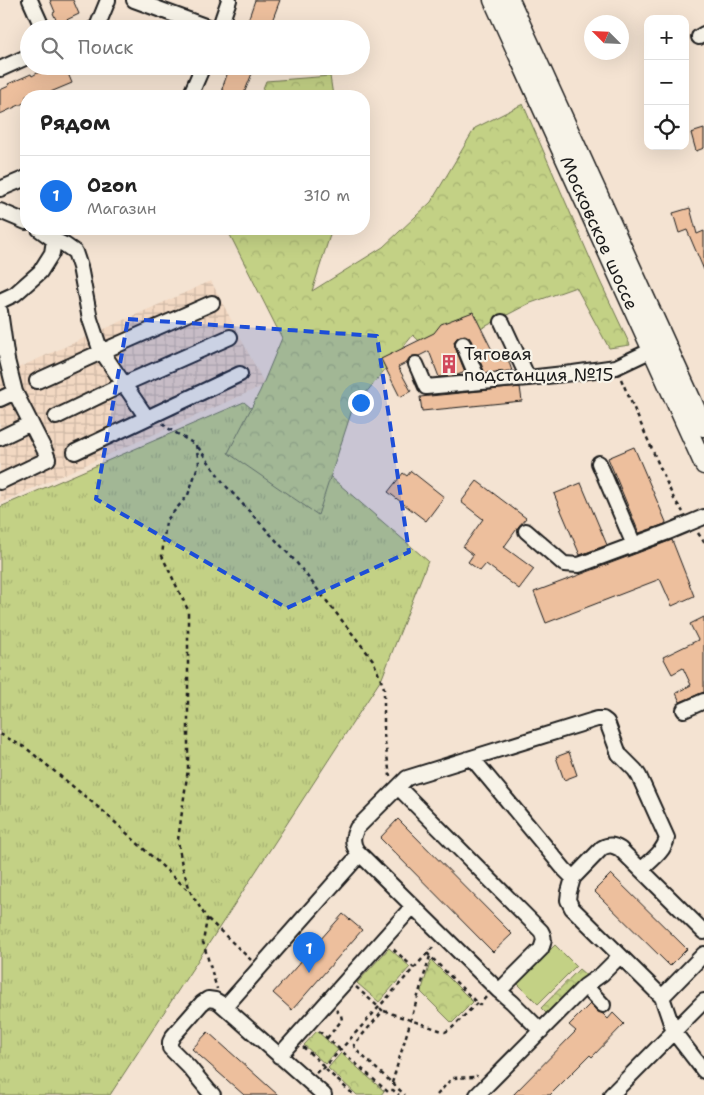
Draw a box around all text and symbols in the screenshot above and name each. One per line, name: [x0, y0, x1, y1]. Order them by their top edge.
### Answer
north arrow: [584, 15, 629, 60]
map controls: [644, 15, 689, 150]
button: +: [644, 15, 689, 60]
search box: [20, 20, 370, 75]
icon: search: [38, 34, 66, 62]
text: Поиск: [78, 35, 133, 60]
button: −: [644, 60, 689, 105]
button: locate: [644, 105, 689, 150]
text: Рядом: [40, 109, 110, 137]
street label: Московское шоссе: [554, 152, 644, 314]
text: Ozon: [87, 173, 137, 198]
text: 1: [52, 185, 60, 206]
text: 310 m: [303, 185, 350, 206]
text: Магазин: [87, 198, 156, 219]
place label: Тяговая подстанция №15: [464, 342, 614, 387]
building icon: Тяговая подстанция №15: [438, 353, 460, 375]
your location: [348, 390, 374, 416]
pin: 1: [293, 932, 325, 973]

